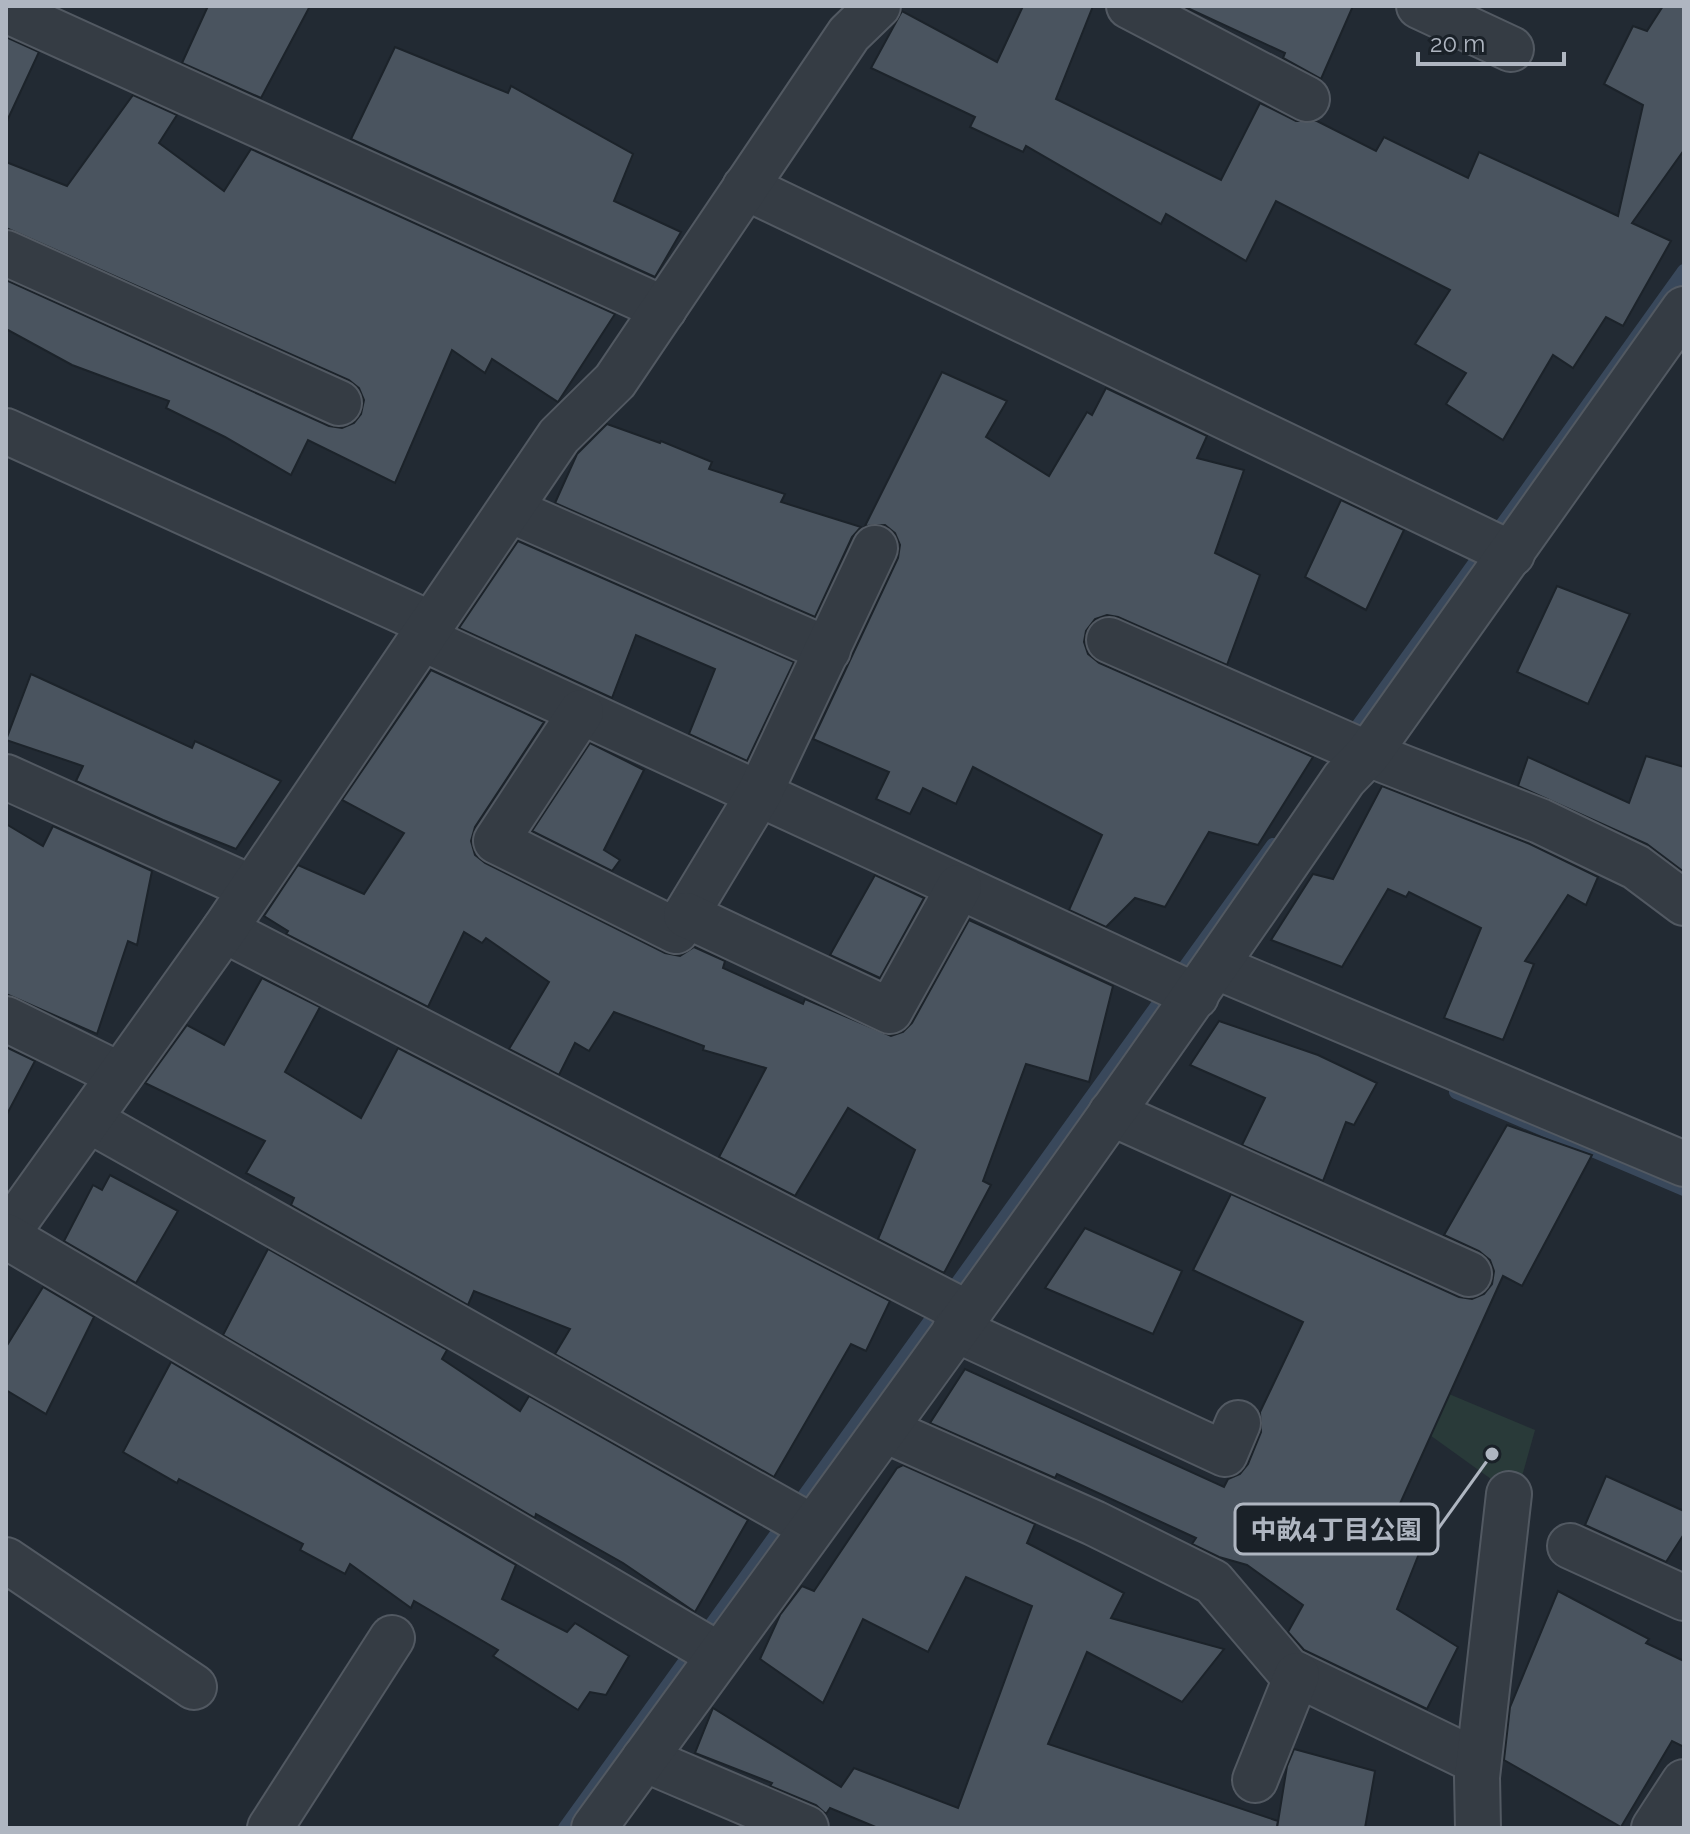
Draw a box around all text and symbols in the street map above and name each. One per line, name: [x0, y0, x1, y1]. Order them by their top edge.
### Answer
scale bar: [1418, 16, 1564, 66]
text: 20 m: [1430, 29, 1485, 58]
callout: 中畝4丁目公園: [1235, 1504, 1438, 1554]
text: 中畝4丁目公園: [1251, 1515, 1421, 1545]

